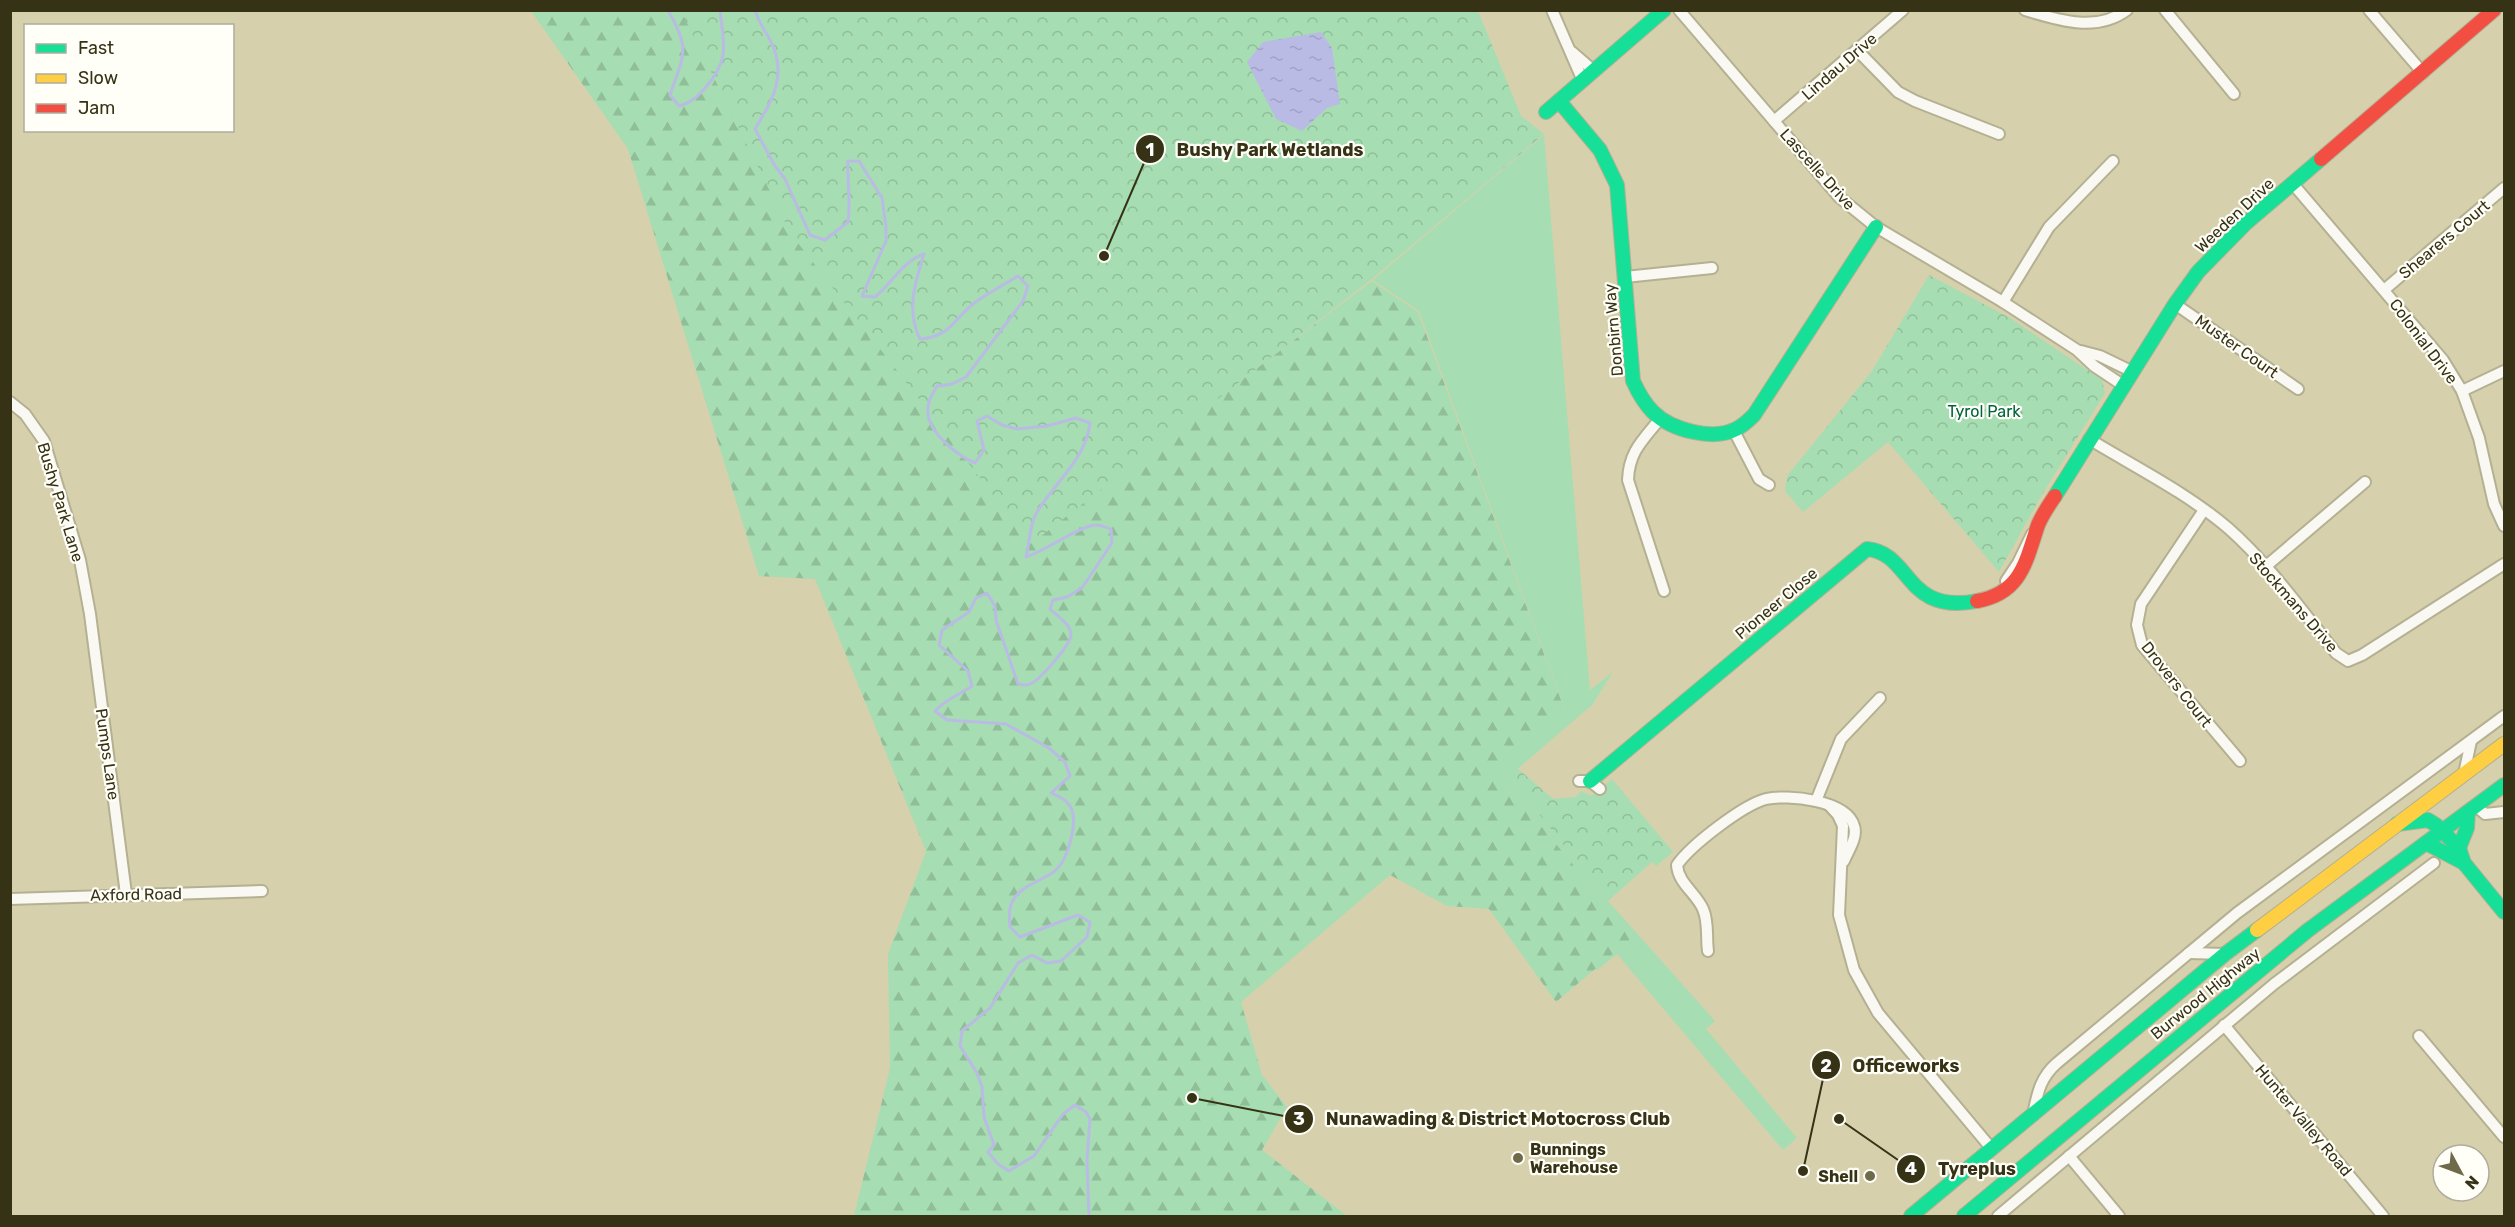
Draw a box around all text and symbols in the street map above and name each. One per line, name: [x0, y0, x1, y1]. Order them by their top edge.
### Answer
legend: [24, 24, 234, 132]
street label: Lindau Drive: [1798, 29, 1881, 104]
text: Fast: [78, 37, 114, 59]
text: Slow: [78, 67, 118, 89]
text: Jam: [78, 97, 115, 119]
street label: Lascelle Drive: [1776, 125, 1859, 214]
callout: Bushy Park Wetlands: [1135, 131, 1376, 167]
text: 1: [1146, 139, 1154, 161]
text: Bushy Park Wetlands: [1177, 139, 1363, 161]
street label: Weeden Drive: [2191, 174, 2278, 257]
street label: Shearers Court: [2395, 196, 2493, 283]
street label: Donbirn Way: [1600, 283, 1627, 377]
street label: Colonial Drive: [2385, 295, 2462, 388]
street label: Muster Court: [2191, 311, 2282, 382]
park label: Tyrol Park: [1948, 402, 2021, 421]
street label: Bushy Park Lane: [33, 440, 88, 564]
street label: Stockmans Drive: [2245, 549, 2342, 656]
street label: Pioneer Close: [1731, 563, 1821, 643]
street label: Drovers Court: [2137, 638, 2216, 731]
street label: Pumps Lane: [92, 707, 123, 801]
street label: Axford Road: [90, 884, 182, 905]
street label: Burwood Highway: [2147, 943, 2264, 1043]
callout: Officeworks: [1811, 1047, 1971, 1083]
text: 2: [1820, 1055, 1832, 1077]
text: Officeworks: [1853, 1055, 1959, 1077]
street label: Hunter Valley Road: [2251, 1061, 2356, 1180]
callout: Nunawading & District Motocross Club: [1284, 1101, 1682, 1137]
text: 3: [1293, 1108, 1305, 1130]
text: Nunawading & District Motocross Club: [1326, 1108, 1670, 1130]
place label: Bunnings Warehouse: [1530, 1140, 1618, 1177]
north arrow: [2431, 1143, 2491, 1203]
marker: Bunnings Warehouse: [1511, 1151, 1525, 1165]
callout: Tyreplus: [1896, 1151, 2028, 1187]
text: 4: [1905, 1158, 1917, 1180]
text: Tyreplus: [1938, 1158, 2016, 1180]
place label: Shell: [1818, 1167, 1858, 1186]
marker: Shell: [1863, 1169, 1877, 1183]
text: N: [2461, 1172, 2483, 1193]

